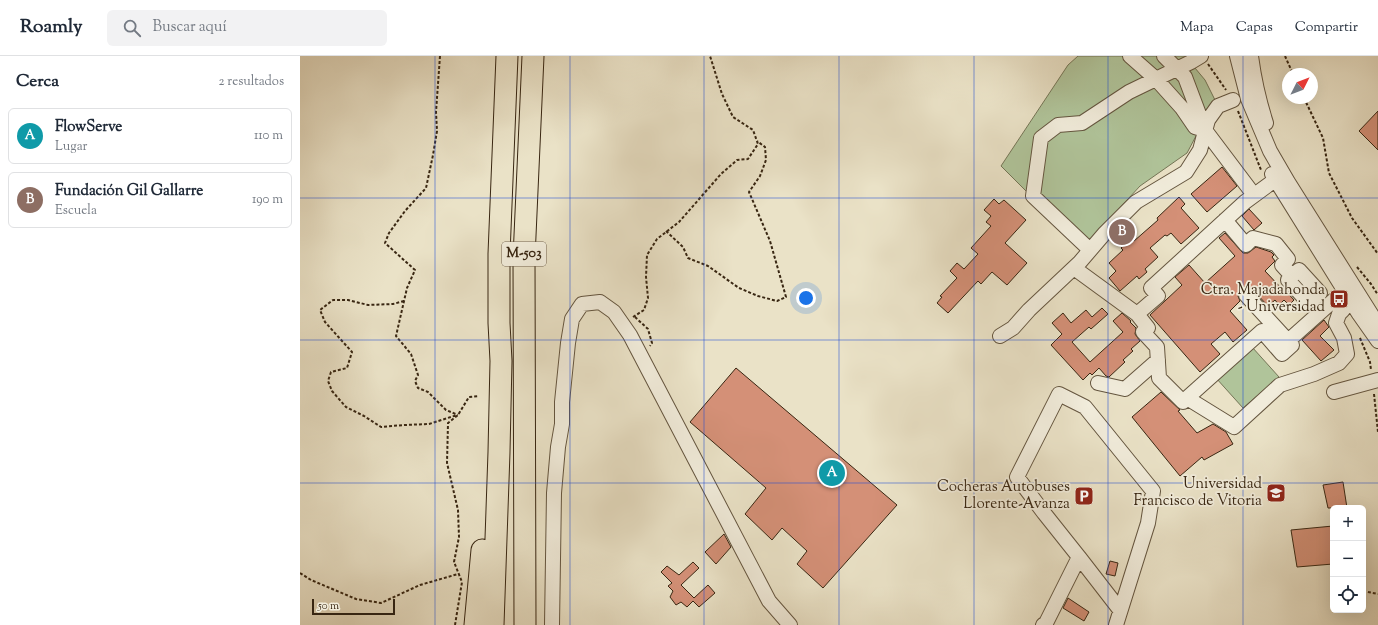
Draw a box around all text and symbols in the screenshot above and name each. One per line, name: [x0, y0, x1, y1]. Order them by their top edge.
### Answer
search box: [107, 10, 387, 46]
text: Roamly: [20, 14, 83, 41]
icon: search: [121, 17, 143, 39]
text: Buscar aquí: [153, 17, 227, 38]
text: Mapa: [1180, 18, 1214, 38]
text: Capas: [1236, 18, 1273, 38]
text: Compartir: [1295, 18, 1358, 38]
north arrow: [1282, 68, 1318, 104]
text: Cerca: [16, 70, 59, 94]
text: 2 resultados: [218, 73, 284, 91]
text: FlowServe: [55, 117, 122, 138]
text: A: [25, 127, 35, 145]
text: 110 m: [254, 127, 283, 145]
text: Lugar: [55, 138, 87, 156]
text: Fundación Gil Gallarre: [55, 181, 203, 202]
text: B: [26, 191, 34, 209]
text: 190 m: [252, 191, 283, 209]
text: Escuela: [55, 202, 97, 220]
pin: B: [1109, 217, 1135, 247]
road number: M-503: [502, 242, 546, 266]
place label: Ctra. Majadahonda - Universidad: [1201, 280, 1326, 318]
your location: [796, 288, 816, 308]
bus stop icon: Ctra. Majadahonda - Universidad: [1328, 288, 1350, 310]
pin: A: [819, 458, 845, 488]
place label: Universidad Francisco de Vitoria: [1133, 474, 1263, 512]
place label: Cocheras Autobuses Llorente-Avanza: [937, 477, 1070, 515]
school or university icon: Universidad Francisco de Vitoria: [1265, 482, 1287, 504]
parking icon: Cocheras Autobuses Llorente-Avanza: [1073, 485, 1095, 507]
map controls: [1330, 505, 1366, 613]
button: +: [1330, 505, 1366, 541]
button: −: [1330, 541, 1366, 577]
button: locate: [1330, 577, 1366, 613]
scale bar: [312, 597, 395, 616]
text: 50 m: [318, 598, 339, 614]

